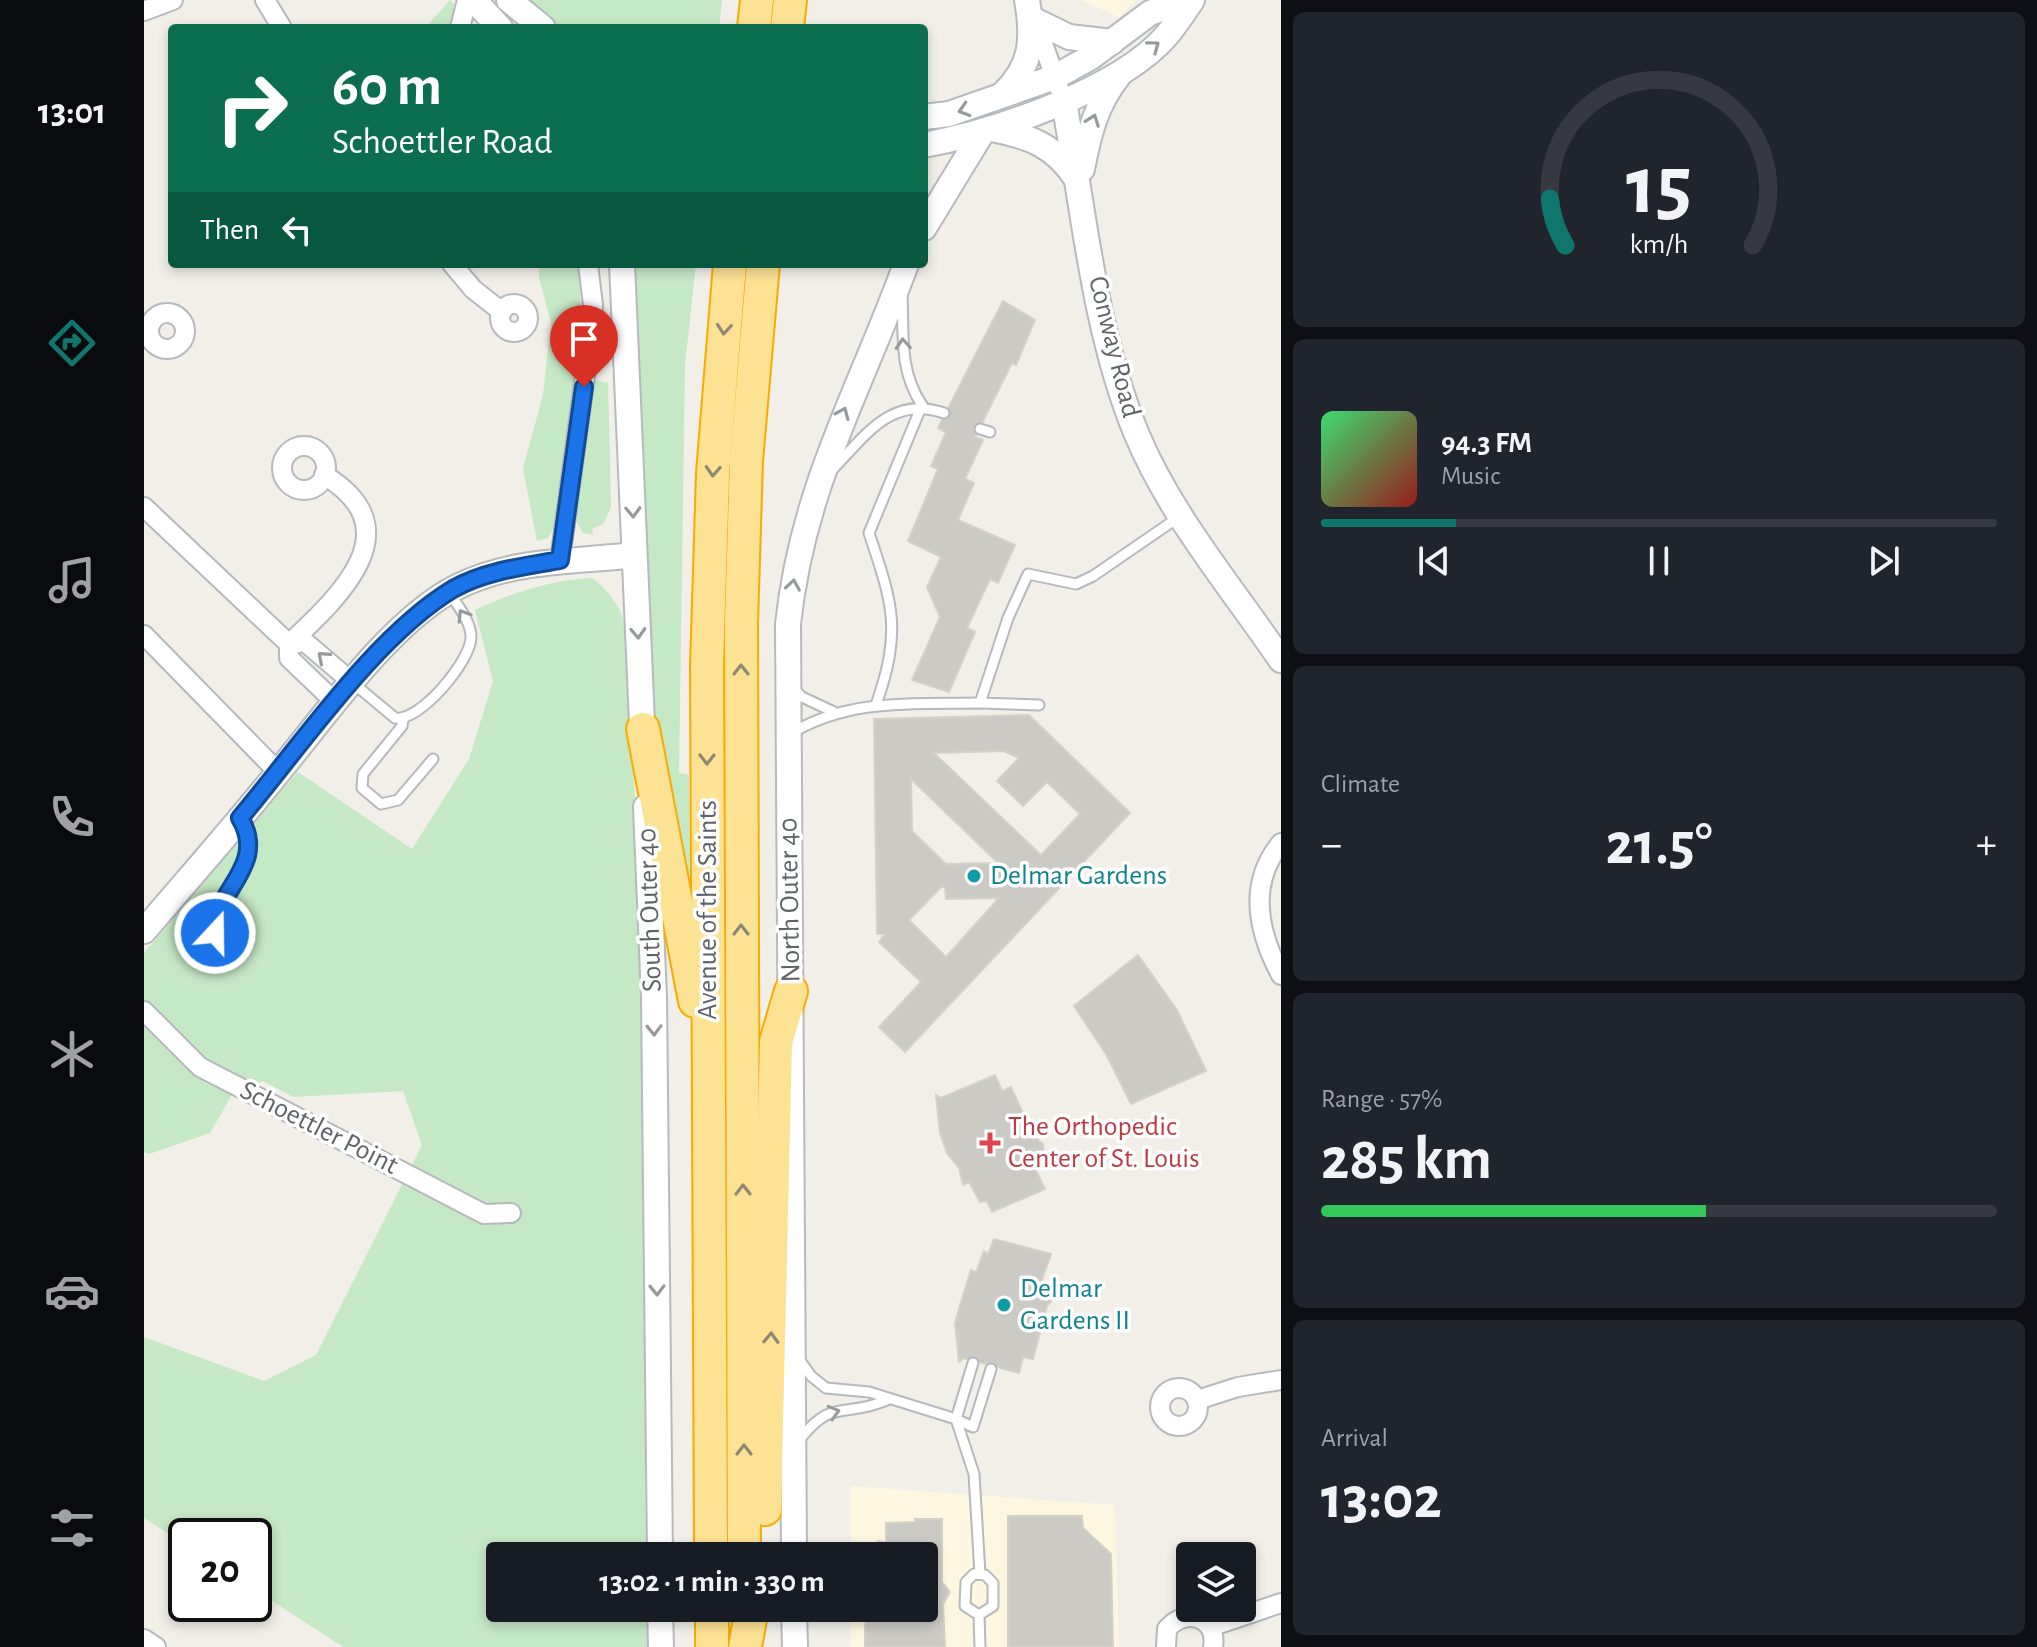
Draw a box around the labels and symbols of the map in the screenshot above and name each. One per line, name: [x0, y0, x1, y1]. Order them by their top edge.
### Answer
one-way arrow: [1145, 41, 1160, 55]
one-way arrow: [958, 101, 971, 117]
one-way arrow: [1084, 114, 1100, 128]
street label: Conway Road: [1083, 273, 1145, 421]
pin: [550, 305, 618, 387]
one-way arrow: [716, 323, 733, 336]
one-way arrow: [895, 337, 912, 350]
one-way arrow: [834, 407, 850, 421]
one-way arrow: [705, 465, 722, 478]
one-way arrow: [624, 506, 641, 519]
one-way arrow: [784, 578, 801, 592]
one-way arrow: [457, 609, 472, 623]
one-way arrow: [629, 627, 646, 640]
one-way arrow: [317, 652, 332, 667]
one-way arrow: [732, 663, 750, 676]
one-way arrow: [698, 753, 716, 766]
street label: Avenue of the Saints: [694, 800, 722, 1020]
street label: North Outer 40: [775, 817, 805, 983]
street label: South Outer 40: [633, 827, 667, 993]
place label: Delmar Gardens: [990, 862, 1167, 890]
marker: Delmar Gardens: [965, 867, 983, 885]
position arrow: [173, 891, 257, 975]
one-way arrow: [732, 923, 750, 936]
one-way arrow: [645, 1024, 663, 1037]
street label: Schoettler Point: [235, 1076, 403, 1180]
place label: The Orthopedic Center of St. Louis: [1008, 1113, 1200, 1173]
marker: The Orthopedic Center of St. Louis: [979, 1132, 1001, 1154]
one-way arrow: [734, 1183, 752, 1196]
place label: Delmar Gardens II: [1020, 1275, 1130, 1335]
one-way arrow: [648, 1284, 666, 1297]
marker: Delmar Gardens II: [995, 1296, 1013, 1314]
one-way arrow: [762, 1331, 779, 1344]
one-way arrow: [827, 1405, 840, 1422]
one-way arrow: [735, 1443, 753, 1456]
speed limit sign: 20: [168, 1518, 272, 1622]

